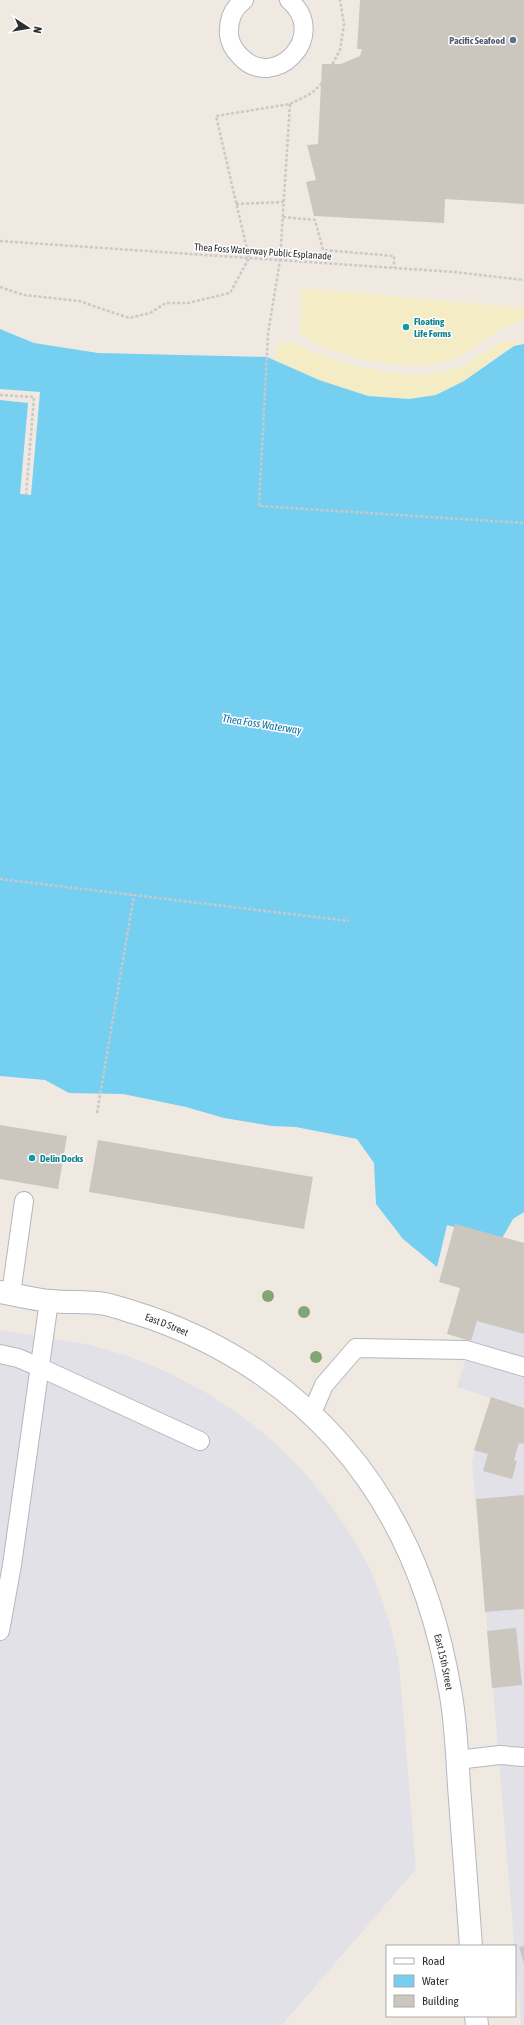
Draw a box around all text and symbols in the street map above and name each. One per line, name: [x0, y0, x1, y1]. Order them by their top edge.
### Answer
north arrow: [8, 8, 48, 48]
text: N: [31, 26, 44, 35]
place label: Pacific Seafood: [449, 35, 505, 46]
marker: Pacific Seafood: [508, 35, 518, 45]
street label: Thea Foss Waterway Public Esplanade: [194, 241, 332, 262]
place label: Floating Life Forms: [414, 316, 452, 339]
marker: Floating Life Forms: [401, 322, 411, 332]
water label: Thea Foss Waterway: [221, 712, 303, 736]
marker: Delin Docks: [27, 1153, 37, 1163]
place label: Delin Docks: [40, 1153, 84, 1164]
street label: East D Street: [144, 1311, 190, 1338]
street label: East 15th Street: [432, 1633, 455, 1691]
legend: [386, 1945, 516, 2017]
text: Road: [422, 1954, 445, 1968]
text: Water: [422, 1974, 449, 1988]
text: Building: [422, 1994, 460, 2008]

